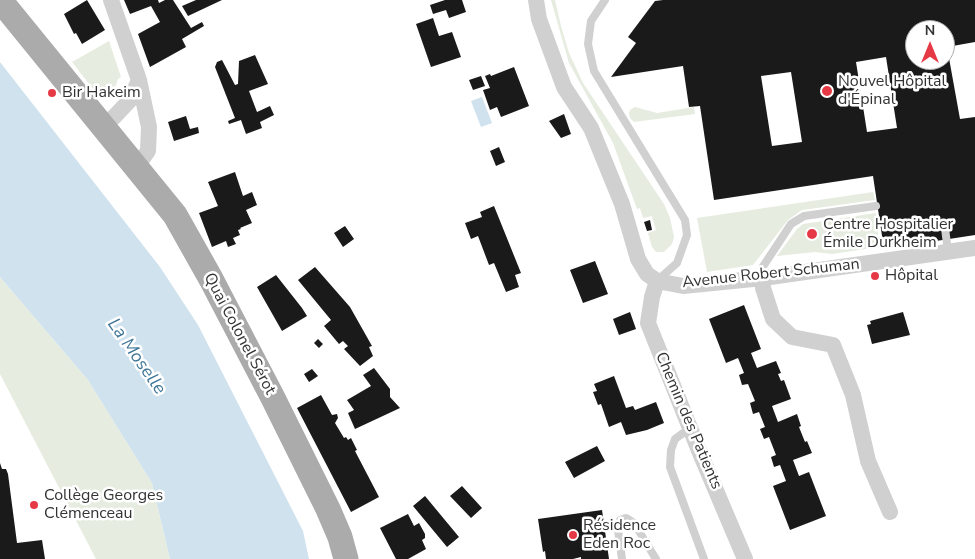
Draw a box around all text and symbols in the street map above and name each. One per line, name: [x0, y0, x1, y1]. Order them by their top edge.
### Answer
north arrow: [905, 20, 955, 70]
text: N: [925, 21, 935, 40]
place label: Nouvel Hôpital d'Épinal: [838, 72, 946, 110]
place label: Bir Hakeim: [62, 83, 141, 103]
marker: Nouvel Hôpital d'Épinal: [820, 84, 834, 98]
marker: Bir Hakeim: [46, 87, 58, 99]
place label: Centre Hospitalier Émile Durkheim: [823, 215, 953, 253]
marker: Centre Hospitalier Émile Durkheim: [805, 227, 819, 241]
street label: Avenue Robert Schuman: [681, 255, 861, 293]
place label: Hôpital: [885, 266, 938, 286]
street label: Quai Colonel Sérot: [199, 270, 279, 398]
marker: Hôpital: [869, 270, 881, 282]
water label: La Moselle: [102, 315, 170, 399]
street label: Chemin des Patients: [650, 350, 726, 492]
place label: Collège Georges Clémenceau: [44, 486, 163, 524]
marker: Collège Georges Clémenceau: [28, 499, 40, 511]
place label: Résidence Eden Roc: [583, 516, 656, 554]
marker: Résidence Eden Roc: [567, 529, 579, 541]

